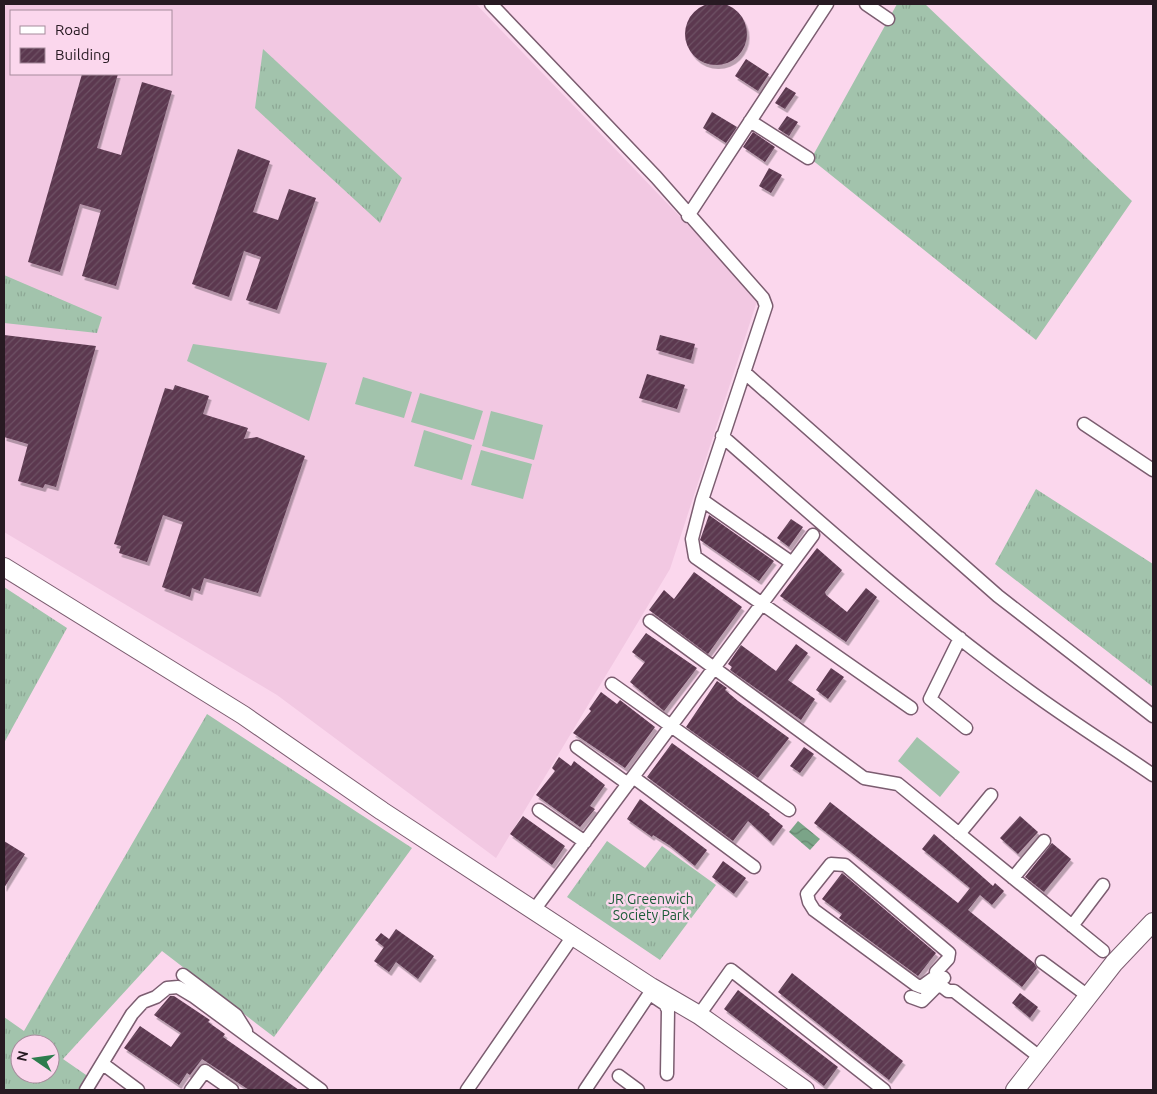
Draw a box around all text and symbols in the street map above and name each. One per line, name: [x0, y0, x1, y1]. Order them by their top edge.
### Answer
legend: [10, 10, 172, 75]
text: Road: [55, 21, 90, 38]
text: Building: [55, 46, 110, 63]
park label: JR Greenwich Society Park: [608, 891, 694, 923]
north arrow: [10, 1034, 60, 1084]
text: N: [13, 1049, 31, 1063]

